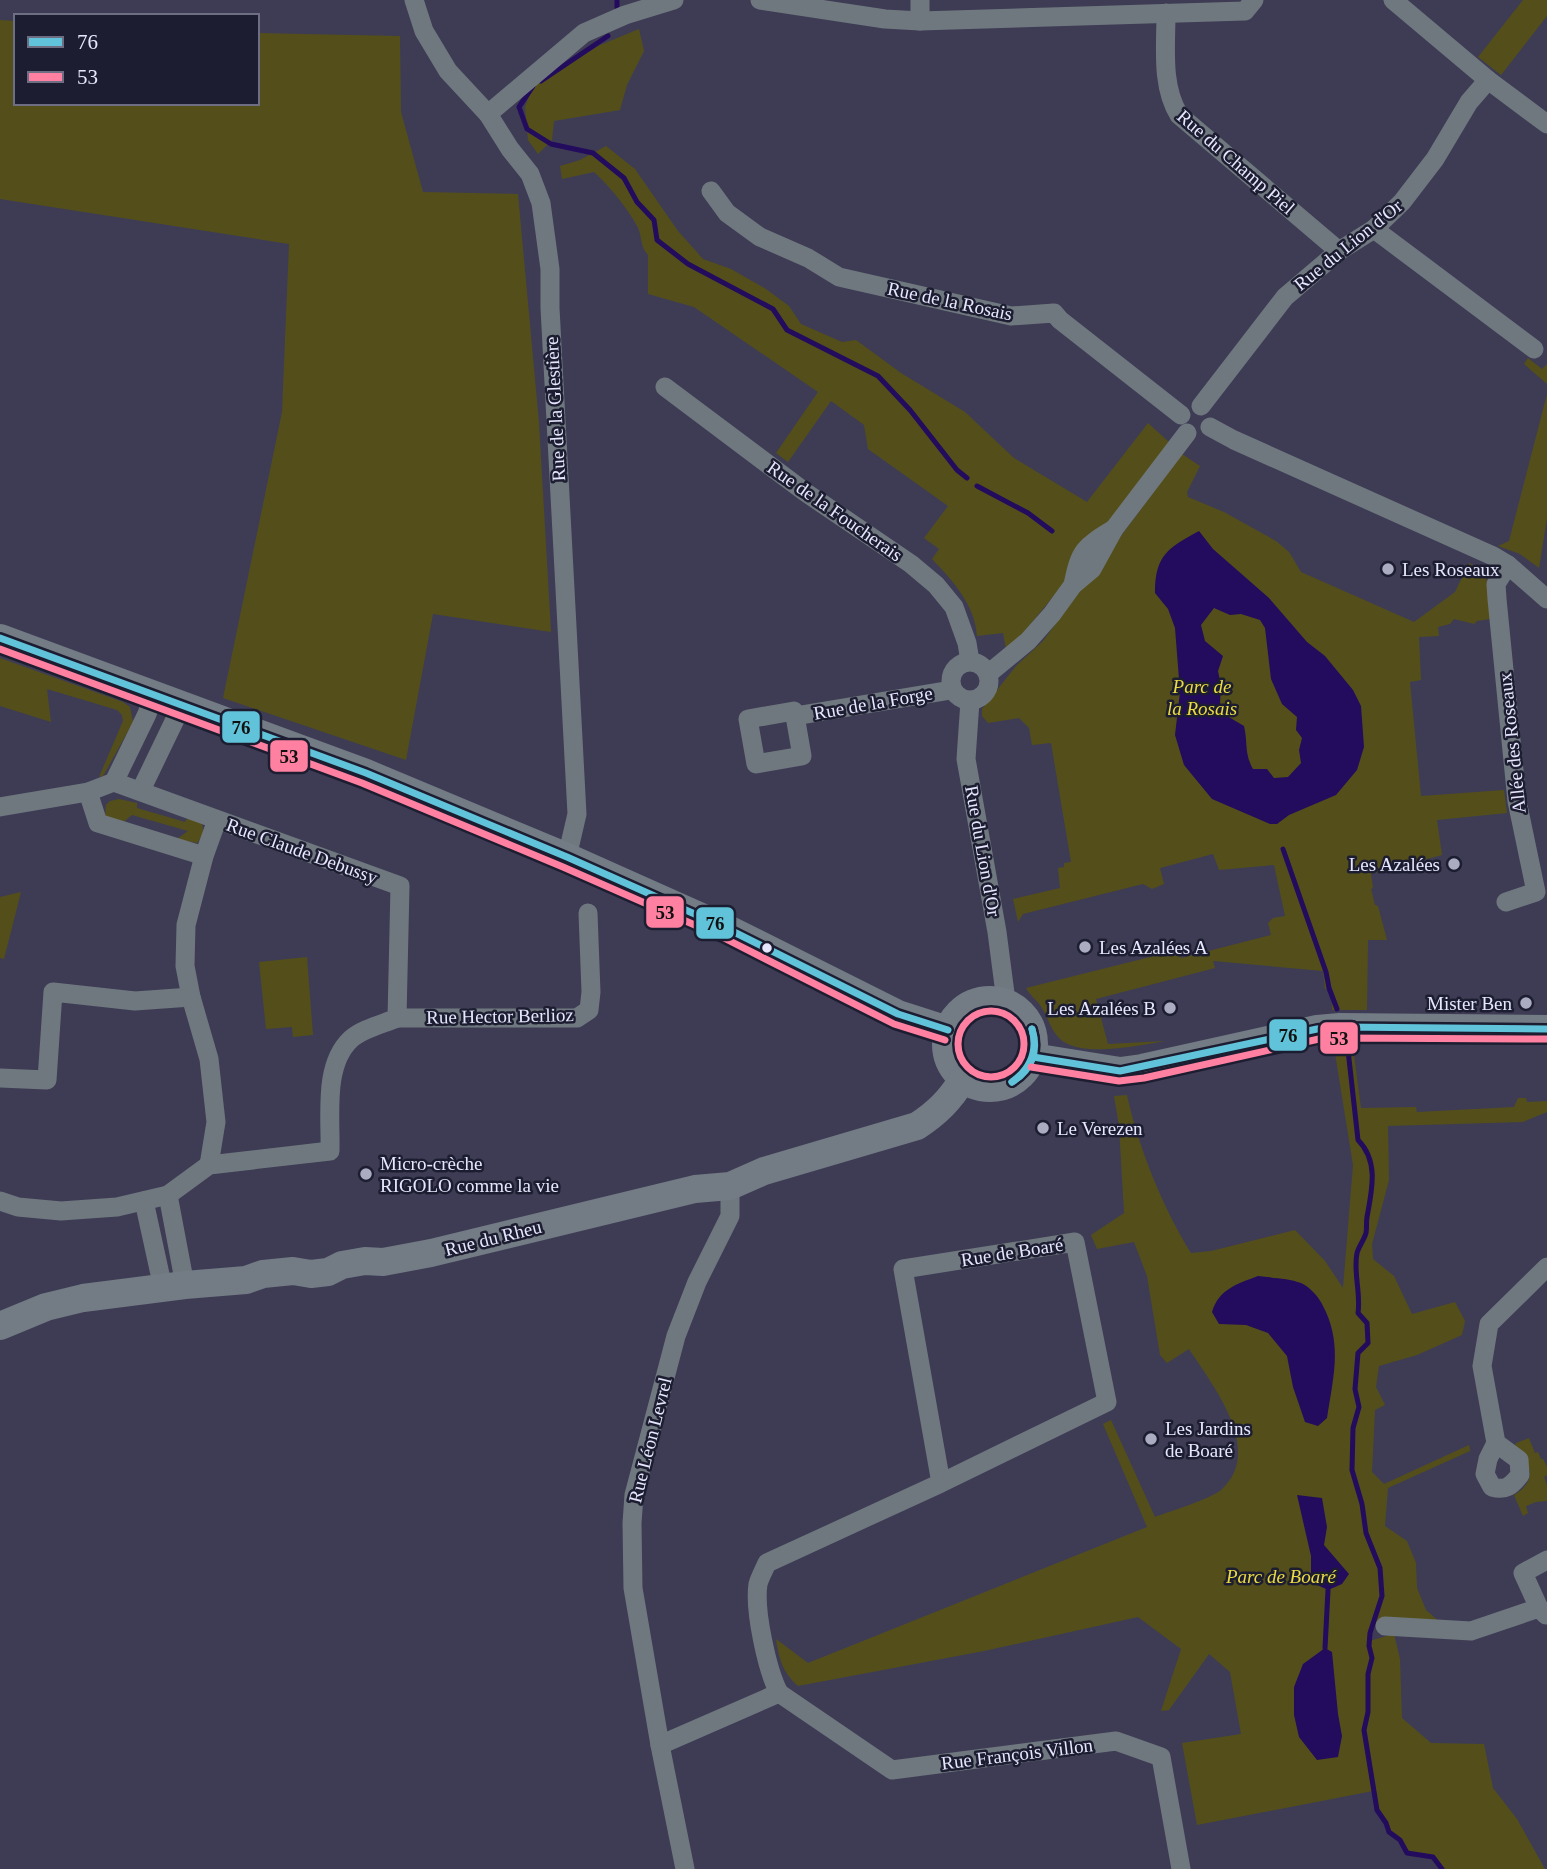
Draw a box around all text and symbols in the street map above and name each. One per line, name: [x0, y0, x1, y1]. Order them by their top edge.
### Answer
legend: [14, 14, 259, 105]
text: 76: [77, 30, 98, 54]
text: 53: [77, 65, 98, 89]
street label: Rue du Champ Piel: [1173, 105, 1299, 219]
street label: Rue du Lion d'Or: [1290, 195, 1407, 295]
street label: Rue de la Rosais: [886, 278, 1014, 324]
street label: Rue de la Glestière: [541, 336, 569, 482]
street label: Rue de la Foucherais: [763, 457, 907, 565]
place label: Les Roseaux: [1402, 559, 1500, 580]
marker: Les Roseaux: [1380, 561, 1396, 577]
street label: Allée des Roseaux: [1494, 671, 1530, 814]
park label: Parc de la Rosais: [1167, 676, 1237, 719]
street label: Rue de la Forge: [812, 682, 934, 724]
line badge: 76: [221, 710, 261, 744]
text: 76: [232, 717, 251, 738]
line badge: 53: [269, 739, 309, 773]
text: 53: [280, 746, 299, 767]
street label: Rue du Lion d'Or: [961, 784, 1005, 919]
street label: Rue Claude Debussy: [224, 814, 381, 888]
place label: Les Azalées: [1349, 854, 1440, 875]
marker: Les Azalées: [1446, 856, 1462, 872]
line badge: 53: [645, 895, 685, 929]
text: 53: [656, 902, 675, 923]
line badge: 76: [695, 906, 735, 940]
text: 76: [706, 913, 725, 934]
place label: Les Azalées A: [1099, 937, 1208, 958]
marker: Les Azalées A: [1077, 939, 1093, 955]
unlabelled marker: [760, 941, 774, 955]
place label: Mister Ben: [1427, 993, 1512, 1014]
marker: Mister Ben: [1518, 995, 1534, 1011]
place label: Les Azalées B: [1047, 998, 1156, 1019]
marker: Les Azalées B: [1162, 1000, 1178, 1016]
street label: Rue Hector Berlioz: [426, 1004, 574, 1028]
line badge: 76: [1268, 1018, 1308, 1052]
line badge: 53: [1319, 1021, 1359, 1055]
text: 76: [1279, 1025, 1298, 1046]
text: 53: [1330, 1028, 1349, 1049]
place label: Le Verezen: [1057, 1118, 1143, 1139]
marker: Le Verezen: [1035, 1120, 1051, 1136]
place label: Micro-crèche RIGOLO comme la vie: [380, 1153, 559, 1196]
marker: Micro-crèche RIGOLO comme la vie: [358, 1166, 374, 1182]
street label: Rue du Rheu: [442, 1216, 544, 1260]
street label: Rue de Boaré: [959, 1234, 1065, 1270]
street label: Rue Léon Levrel: [624, 1375, 676, 1505]
place label: Les Jardins de Boaré: [1165, 1418, 1251, 1461]
marker: Les Jardins de Boaré: [1143, 1431, 1159, 1447]
park label: Parc de Boaré: [1225, 1566, 1338, 1587]
street label: Rue François Villon: [940, 1734, 1095, 1774]

